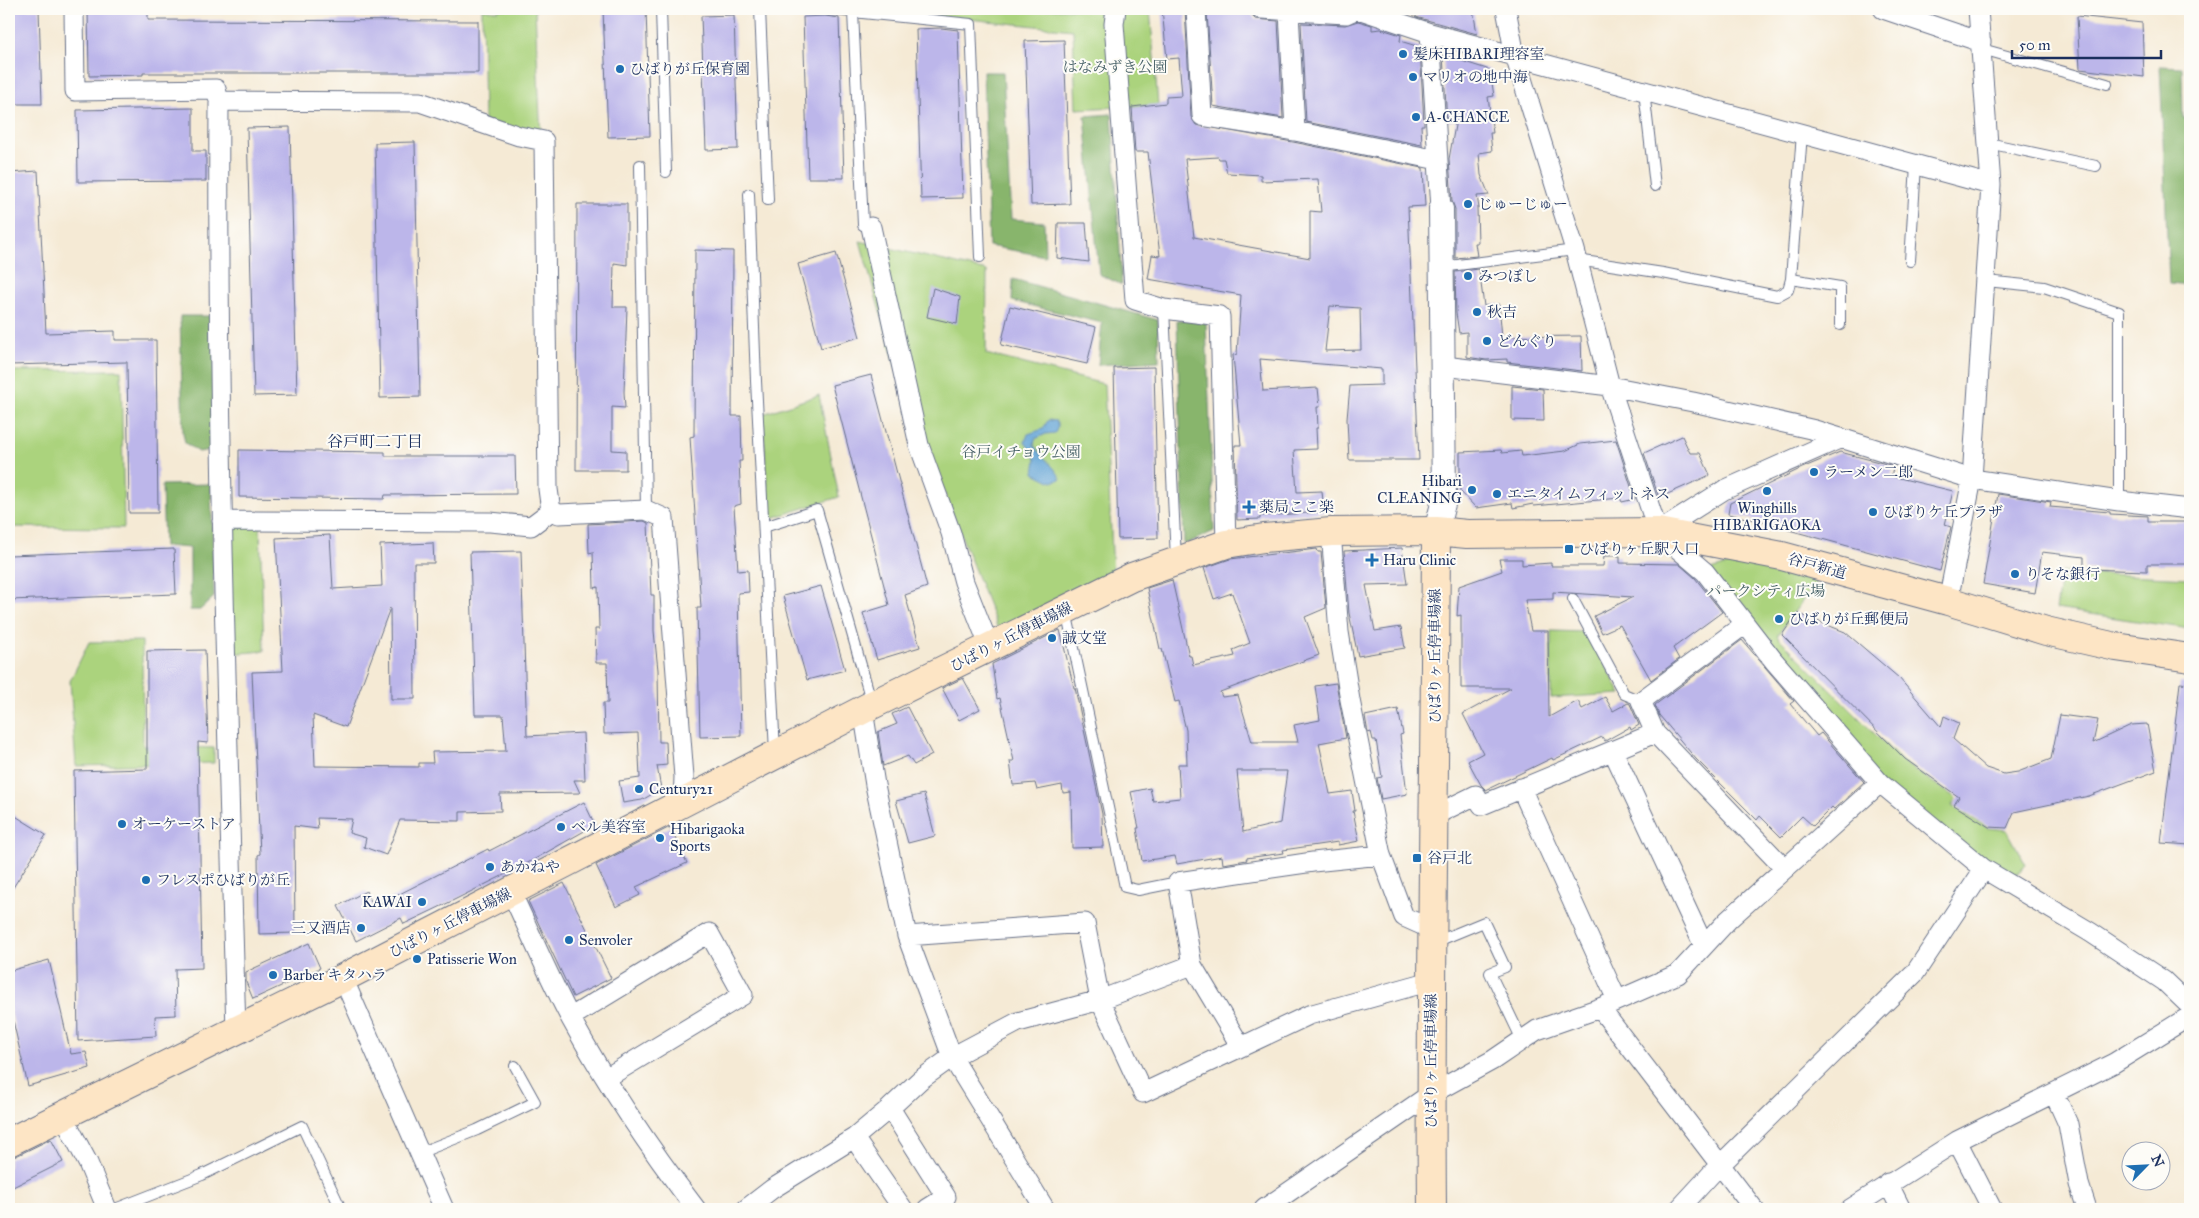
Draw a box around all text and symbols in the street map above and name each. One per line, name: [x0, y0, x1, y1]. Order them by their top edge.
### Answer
scale bar: [2012, 28, 2160, 60]
text: 50 m: [2019, 36, 2051, 54]
place label: 髪床HIBARI理容室: [1413, 45, 1544, 63]
marker: 髪床HIBARI理容室: [1397, 48, 1409, 60]
park label: はなみずき公園: [1062, 58, 1168, 76]
place label: ひばりが丘保育園: [630, 60, 750, 78]
marker: ひばりが丘保育園: [614, 63, 626, 75]
place label: マリオの地中海: [1423, 68, 1528, 86]
marker: マリオの地中海: [1407, 71, 1419, 83]
place label: A-CHANCE: [1425, 108, 1509, 126]
marker: A-CHANCE: [1410, 111, 1422, 123]
place label: じゅーじゅー: [1478, 195, 1568, 213]
marker: じゅーじゅー: [1462, 198, 1474, 210]
place label: みつぼし: [1478, 267, 1538, 285]
marker: みつぼし: [1462, 270, 1474, 282]
place label: 秋吉: [1487, 303, 1517, 321]
marker: 秋吉: [1471, 306, 1483, 318]
place label: どんぐり: [1497, 332, 1557, 350]
marker: どんぐり: [1481, 335, 1493, 347]
district label: 谷戸町二丁目: [327, 432, 423, 451]
park label: 谷戸イチョウ公園: [961, 443, 1081, 461]
place label: ラーメン二郎: [1824, 463, 1913, 481]
marker: ラーメン二郎: [1808, 466, 1820, 478]
place label: Hibari CLEANING: [1377, 472, 1462, 507]
marker: Hibari CLEANING: [1466, 484, 1478, 496]
place label: エニタイムフィットネス: [1507, 485, 1670, 503]
marker: Winghills HIBARIGAOKA: [1761, 485, 1773, 497]
marker: エニタイムフィットネス: [1491, 488, 1503, 500]
place label: 薬局ここ楽: [1259, 498, 1334, 516]
place label: Winghills HIBARIGAOKA: [1713, 499, 1821, 534]
marker: 薬局ここ楽: [1243, 501, 1255, 513]
place label: ひばりケ丘プラザ: [1883, 503, 2003, 521]
marker: ひばりケ丘プラザ: [1867, 506, 1879, 518]
place label: ひばりヶ丘駅入口: [1579, 540, 1699, 558]
marker: ひばりヶ丘駅入口: [1563, 543, 1575, 555]
street label: 谷戸新道: [1786, 550, 1848, 582]
place label: Haru Clinic: [1383, 551, 1456, 569]
marker: Haru Clinic: [1365, 553, 1379, 567]
place label: りそな銀行: [2025, 565, 2100, 583]
marker: りそな銀行: [2009, 568, 2021, 580]
park label: パークシティ広場: [1707, 582, 1825, 600]
street label: ひばりヶ丘停車場線: [1426, 588, 1444, 724]
street label: ひばりヶ丘停車場線: [947, 598, 1075, 676]
place label: ひばりが丘郵便局: [1789, 610, 1909, 628]
marker: ひばりが丘郵便局: [1773, 613, 1785, 625]
place label: 誠文堂: [1062, 629, 1107, 647]
marker: 誠文堂: [1046, 632, 1058, 644]
place label: Century21: [649, 780, 713, 798]
marker: Century21: [633, 783, 645, 795]
place label: オーケーストア: [132, 815, 236, 833]
marker: オーケーストア: [116, 818, 128, 830]
place label: ベル美容室: [571, 818, 646, 836]
place label: Hibarigaoka Sports: [670, 820, 745, 855]
marker: ベル美容室: [555, 821, 567, 833]
marker: Hibarigaoka Sports: [654, 832, 666, 844]
place label: 谷戸北: [1427, 849, 1472, 867]
marker: 谷戸北: [1411, 852, 1423, 864]
place label: あかねや: [500, 858, 560, 876]
marker: あかねや: [484, 861, 496, 873]
place label: フレスポひばりが丘: [156, 871, 290, 889]
marker: フレスポひばりが丘: [140, 874, 152, 886]
street label: ひばりヶ丘停車場線: [386, 884, 514, 962]
place label: KAWAI: [362, 893, 412, 911]
marker: KAWAI: [416, 896, 428, 908]
place label: 三又酒店: [291, 919, 351, 937]
marker: 三又酒店: [355, 922, 367, 934]
place label: Senvoler: [579, 931, 633, 949]
marker: Senvoler: [563, 934, 575, 946]
place label: Patisserie Won: [427, 950, 517, 968]
marker: Patisserie Won: [411, 953, 423, 965]
place label: Barber キタハラ: [283, 966, 387, 984]
marker: Barber キタハラ: [267, 969, 279, 981]
street label: ひばりヶ丘停車場線: [1422, 993, 1440, 1129]
north arrow: [2122, 1140, 2172, 1190]
text: N: [2147, 1152, 2168, 1170]

